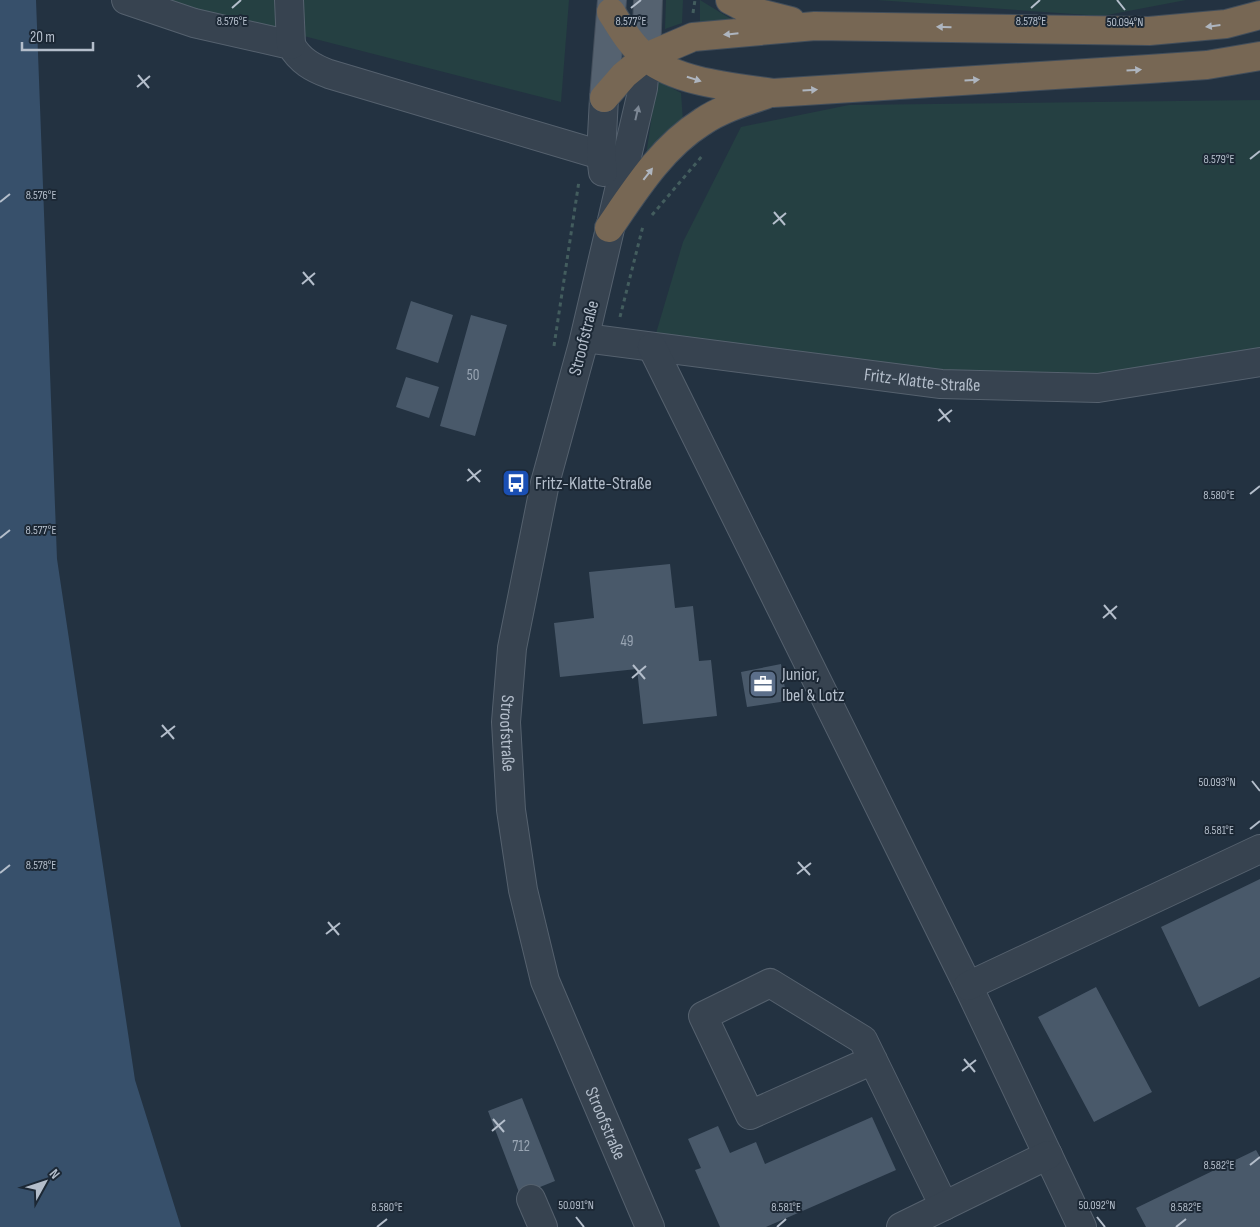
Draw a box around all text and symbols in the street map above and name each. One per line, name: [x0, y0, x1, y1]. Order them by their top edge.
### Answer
text: 8.576°E: [217, 14, 247, 29]
text: 8.577°E: [616, 14, 646, 29]
text: 8.578°E: [1016, 14, 1046, 29]
text: 50.094°N: [1107, 15, 1143, 30]
scale bar: [22, 20, 94, 52]
one-way arrow: [1204, 22, 1220, 30]
one-way arrow: [936, 23, 952, 31]
text: 20 m: [30, 28, 55, 47]
one-way arrow: [723, 30, 739, 38]
one-way arrow: [1126, 66, 1142, 74]
one-way arrow: [687, 76, 702, 83]
one-way arrow: [964, 76, 980, 84]
one-way arrow: [802, 86, 818, 94]
one-way arrow: [633, 105, 641, 120]
text: 8.579°E: [1204, 152, 1234, 167]
one-way arrow: [642, 168, 653, 181]
text: 8.576°E: [26, 188, 56, 203]
street label: Stroofstraße: [565, 298, 603, 378]
street label: Fritz-Klatte-Straße: [863, 364, 981, 396]
house number: 50: [467, 366, 479, 385]
bus stop icon: Fritz-Klatte-Straße: [501, 468, 531, 498]
place label: Fritz-Klatte-Straße: [535, 473, 652, 494]
text: 8.580°E: [1203, 488, 1235, 503]
text: 8.577°E: [26, 523, 56, 538]
house number: 49: [621, 632, 633, 651]
place label: Junior, Ibel & Lotz: [781, 664, 845, 706]
office icon: Junior, Ibel & Lotz: [748, 669, 778, 699]
street label: Stroofstraße: [495, 694, 519, 772]
text: 50.093°N: [1198, 775, 1236, 790]
text: 8.581°E: [1204, 823, 1234, 838]
text: 8.578°E: [26, 858, 56, 873]
street label: Stroofstraße: [581, 1084, 630, 1163]
house number: 712: [512, 1137, 530, 1156]
north arrow: [20, 1157, 70, 1207]
text: 8.582°E: [1203, 1158, 1235, 1173]
text: N: [46, 1166, 63, 1182]
text: 50.091°N: [558, 1198, 594, 1213]
text: 50.092°N: [1078, 1198, 1116, 1213]
text: 8.580°E: [371, 1200, 403, 1215]
text: 8.581°E: [771, 1200, 801, 1215]
text: 8.582°E: [1170, 1200, 1202, 1215]

